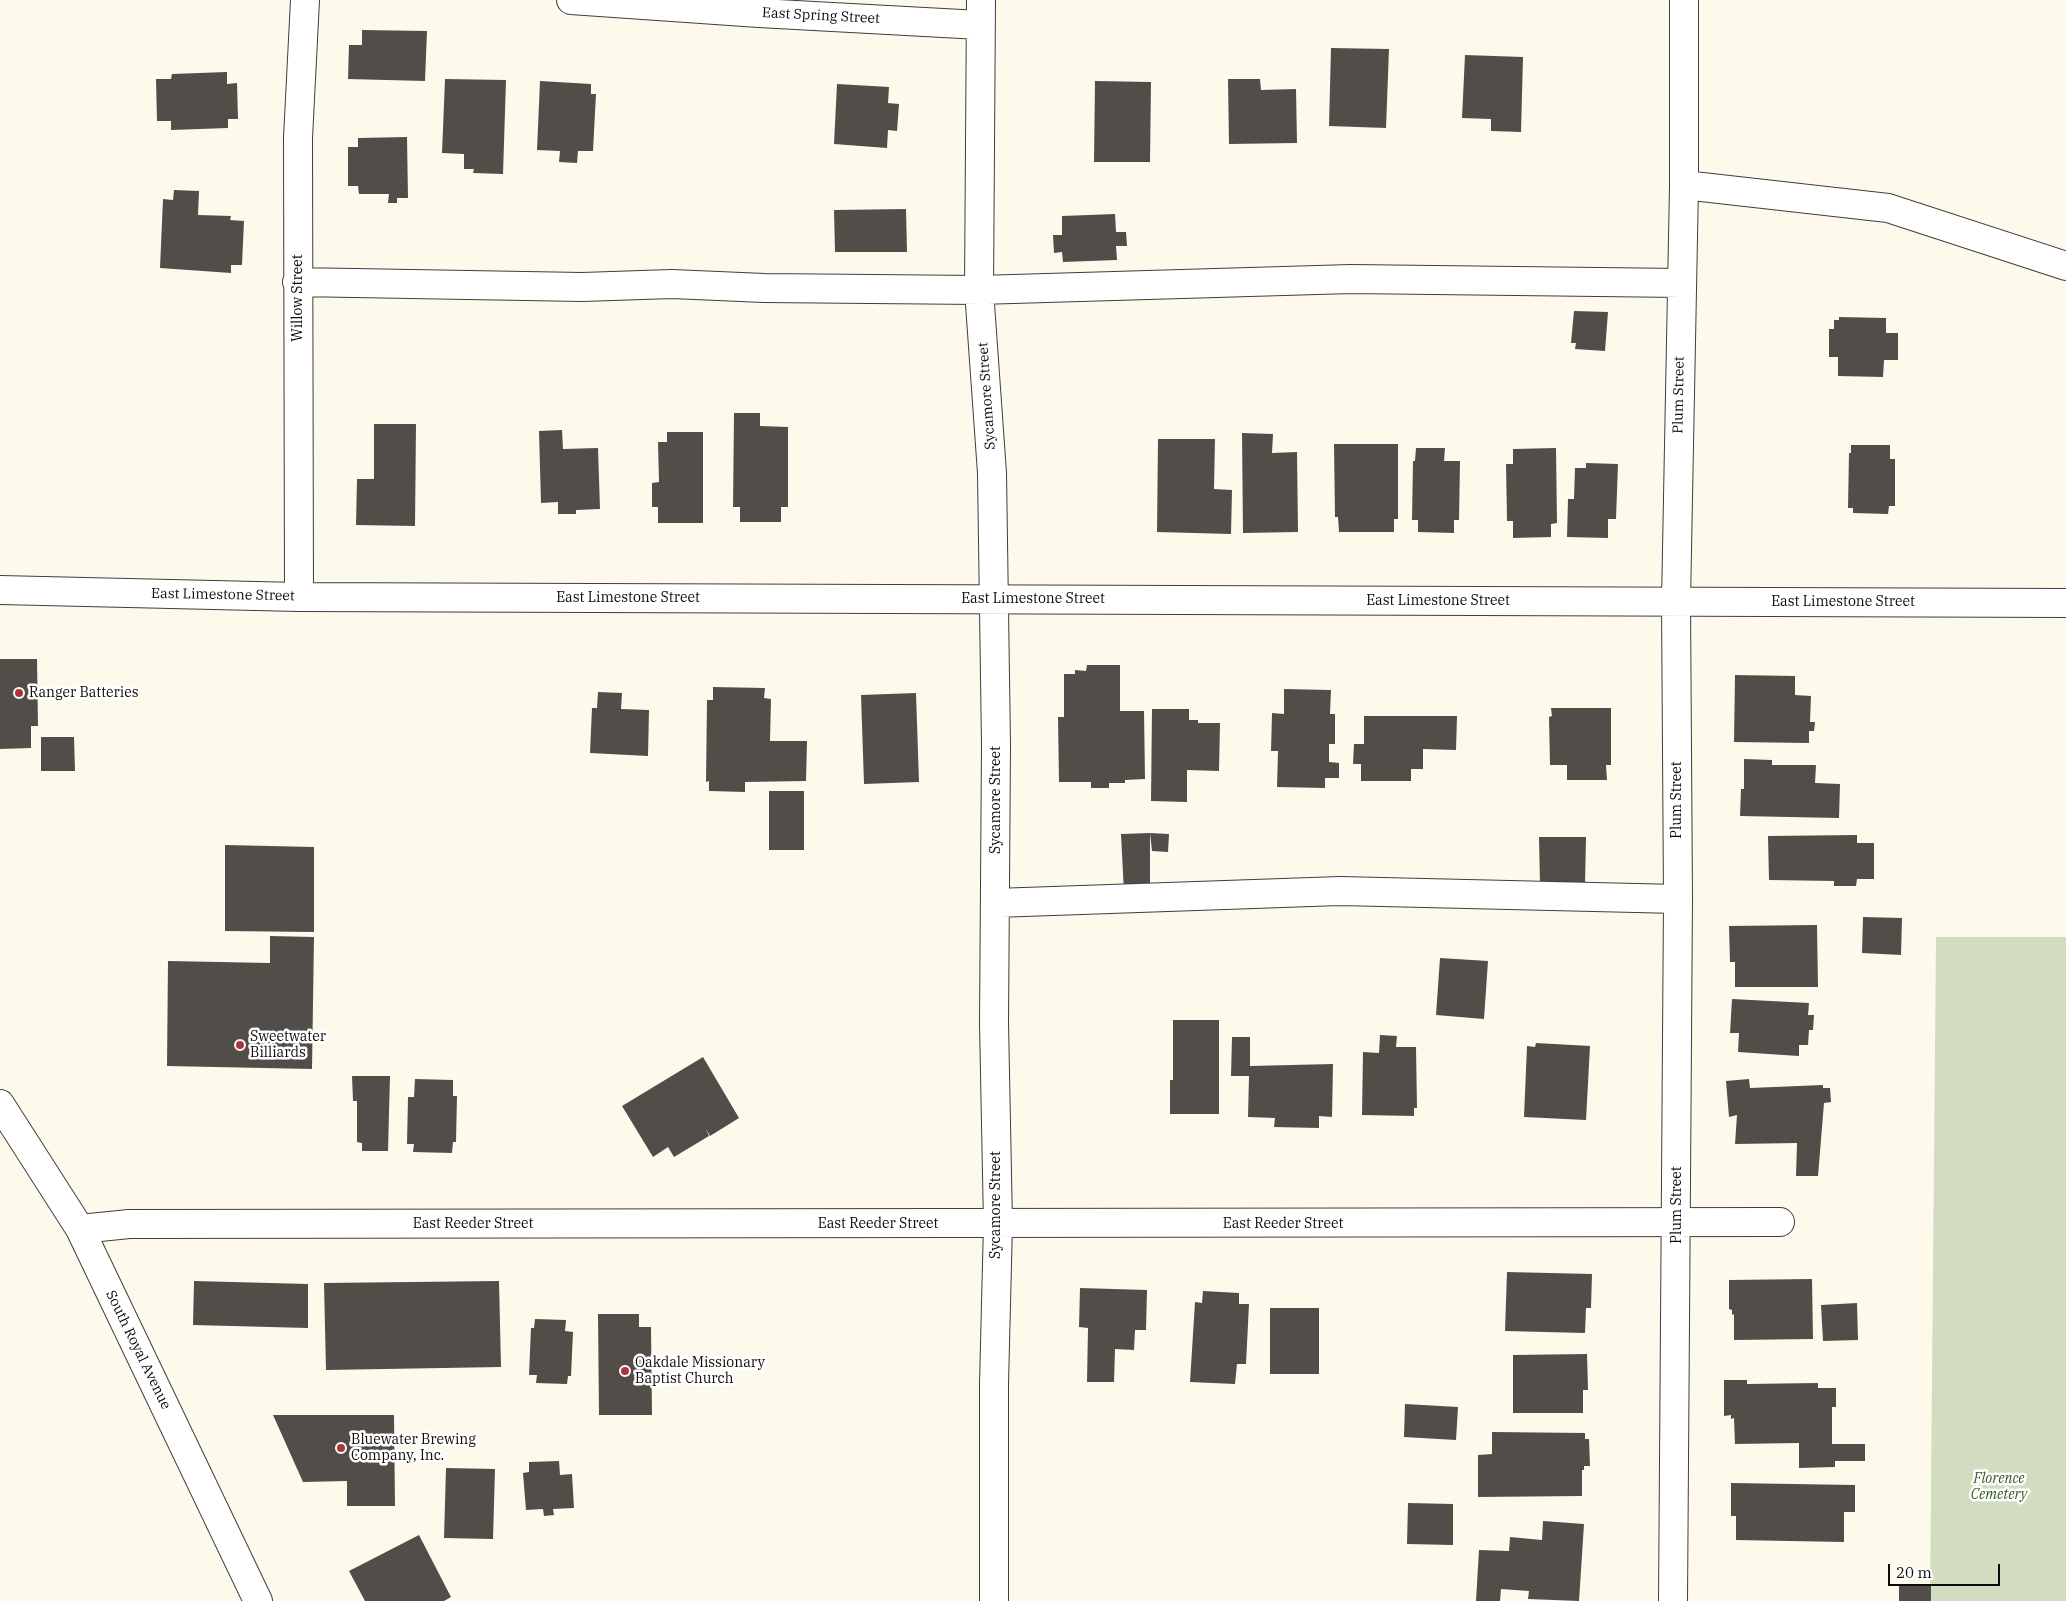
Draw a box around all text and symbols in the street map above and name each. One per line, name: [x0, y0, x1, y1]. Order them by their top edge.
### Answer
street label: East Spring Street: [762, 5, 880, 27]
street label: Willow Street: [290, 254, 306, 342]
street label: Sycamore Street: [975, 342, 999, 450]
street label: Plum Street: [1670, 356, 1688, 434]
street label: East Limestone Street: [151, 585, 295, 605]
street label: East Limestone Street: [556, 590, 700, 606]
street label: East Limestone Street: [961, 591, 1105, 607]
street label: East Limestone Street: [1366, 593, 1510, 609]
street label: East Limestone Street: [1771, 594, 1915, 610]
place label: Ranger Batteries: [29, 685, 139, 701]
marker: Ranger Batteries: [13, 687, 25, 699]
street label: Sycamore Street: [988, 746, 1004, 854]
street label: Plum Street: [1669, 761, 1685, 839]
place label: Sweetwater Billiards: [250, 1029, 326, 1062]
marker: Sweetwater Billiards: [234, 1039, 246, 1051]
street label: Sycamore Street: [988, 1151, 1004, 1259]
street label: Plum Street: [1669, 1166, 1685, 1244]
street label: East Reeder Street: [413, 1216, 533, 1232]
street label: East Reeder Street: [818, 1216, 938, 1232]
street label: East Reeder Street: [1223, 1216, 1343, 1232]
street label: South Royal Avenue: [102, 1288, 174, 1412]
place label: Oakdale Missionary Baptist Church: [635, 1355, 765, 1388]
marker: Oakdale Missionary Baptist Church: [619, 1365, 631, 1377]
place label: Bluewater Brewing Company, Inc.: [351, 1432, 476, 1464]
marker: Bluewater Brewing Company, Inc.: [335, 1442, 347, 1454]
park label: Florence Cemetery: [1971, 1471, 2027, 1504]
scale bar: [1891, 1554, 2004, 1586]
text: 20 m: [1896, 1563, 1932, 1582]

